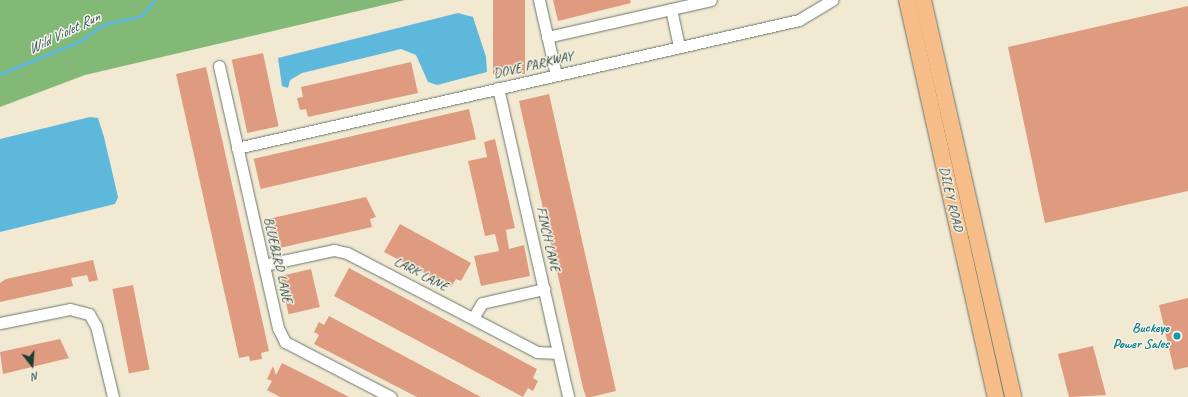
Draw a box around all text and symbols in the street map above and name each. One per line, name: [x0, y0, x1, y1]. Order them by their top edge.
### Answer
water label: Wild Violet Run: [25, 8, 103, 58]
street label: DOVE PARKWAY: [491, 48, 575, 82]
street label: DILEY ROAD: [935, 165, 967, 233]
street label: FINCH LANE: [532, 205, 564, 273]
street label: BLUEBIRD LANE: [260, 216, 296, 304]
street label: LARK LANE: [391, 253, 451, 295]
place label: Buckeye Power Sales: [1112, 320, 1169, 352]
marker: Buckeye Power Sales: [1172, 331, 1182, 341]
north arrow: [12, 345, 52, 385]
text: N: [30, 369, 41, 384]

